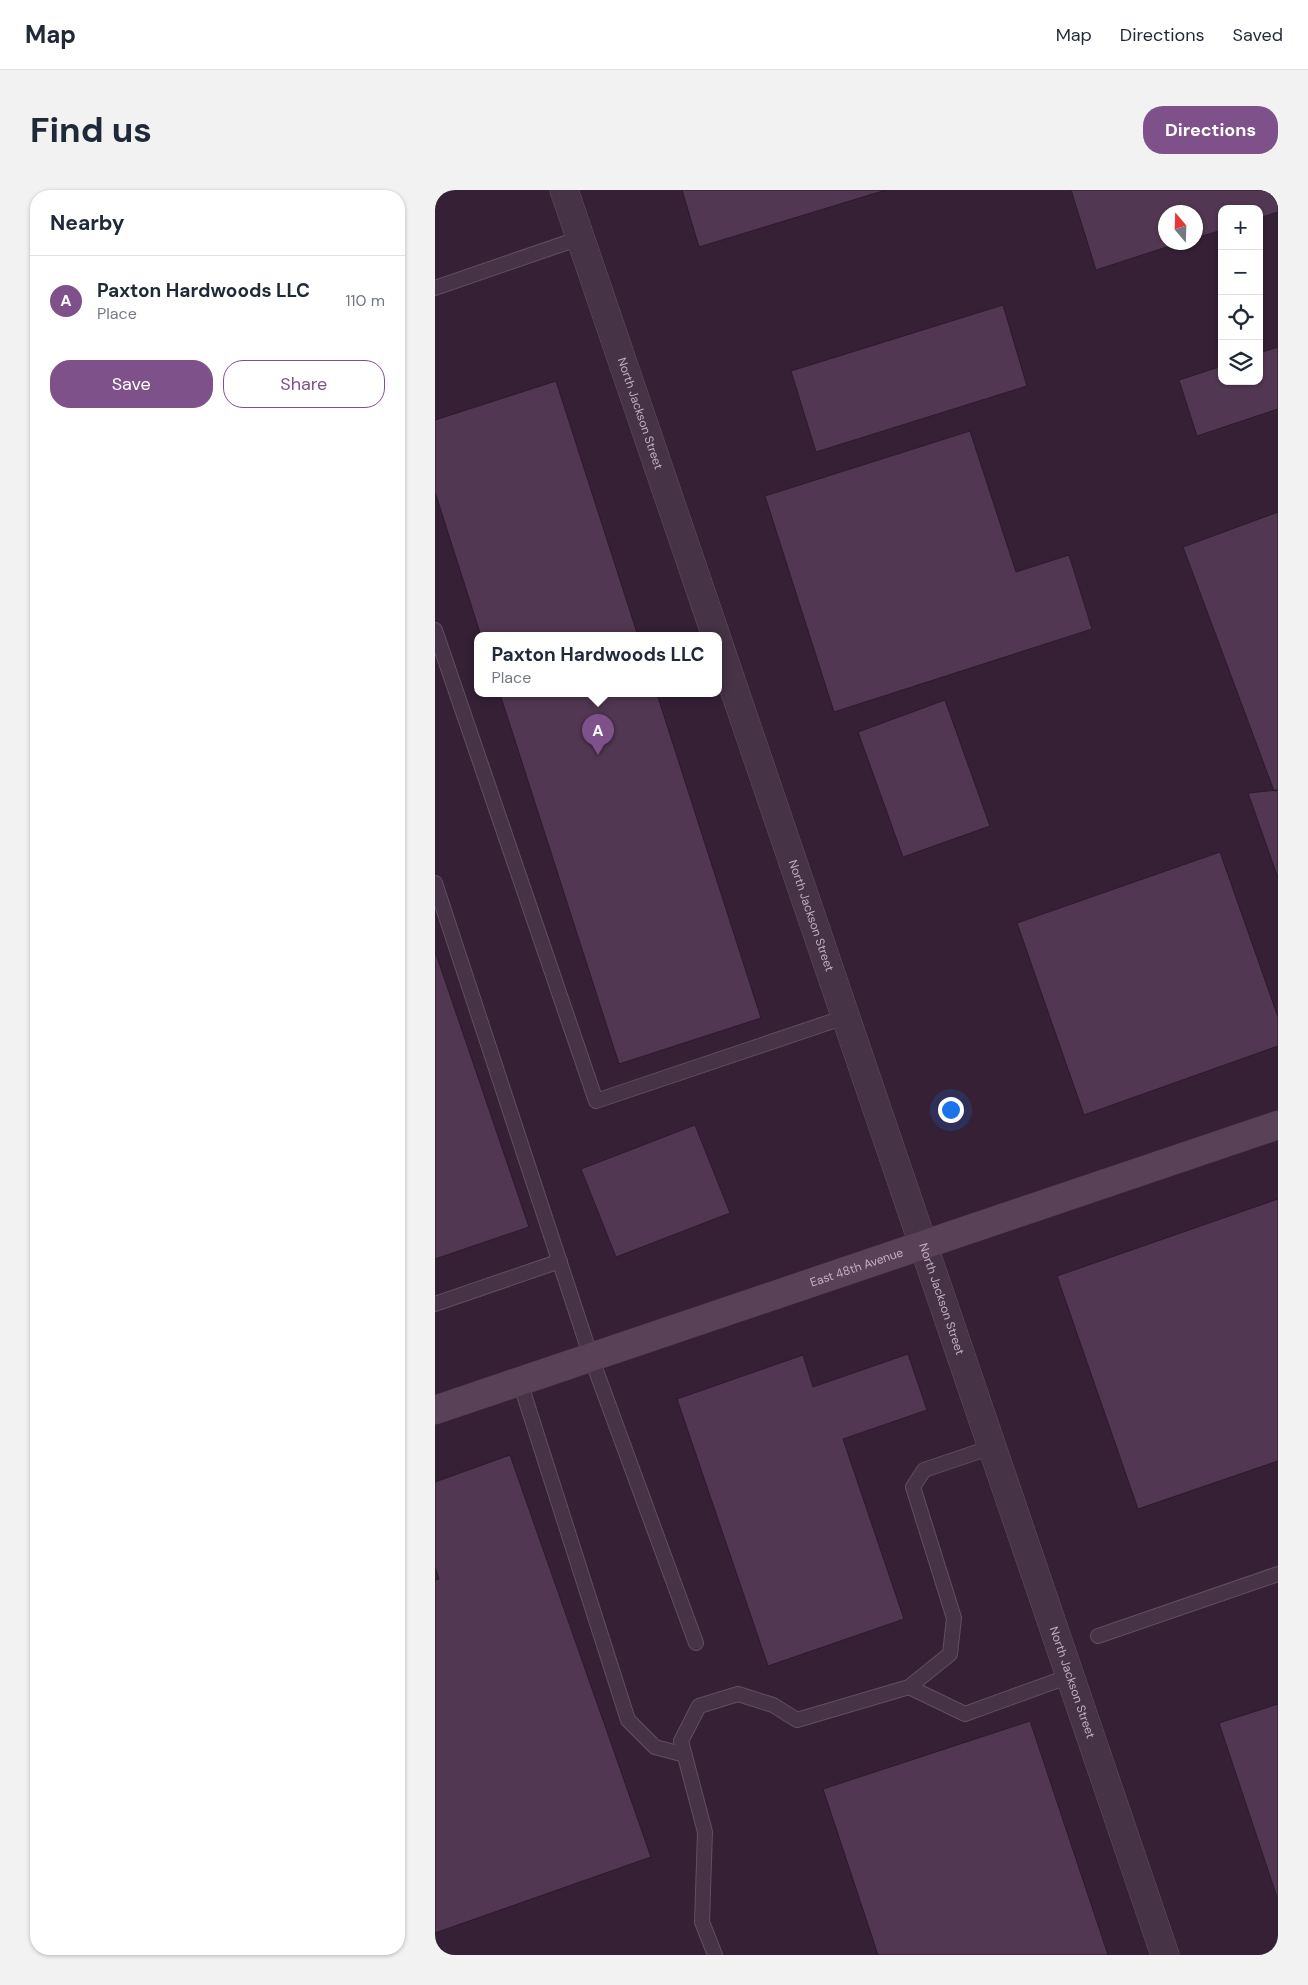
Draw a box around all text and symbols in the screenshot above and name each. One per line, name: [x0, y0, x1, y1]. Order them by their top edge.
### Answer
text: Map: [25, 19, 76, 50]
text: Map: [1056, 23, 1092, 47]
text: Directions: [1120, 23, 1205, 47]
text: Saved: [1233, 23, 1283, 47]
button: Directions: [1143, 106, 1278, 154]
text: Find us: [30, 107, 152, 153]
north arrow: [1158, 205, 1203, 250]
map controls: [1218, 205, 1263, 385]
button: +: [1218, 205, 1263, 250]
text: Nearby: [50, 209, 124, 237]
button: −: [1218, 250, 1263, 295]
text: Paxton Hardwoods LLC: [97, 278, 310, 303]
text: A: [60, 290, 72, 311]
text: 110 m: [346, 290, 385, 311]
button: locate: [1218, 295, 1263, 340]
text: Place: [97, 303, 137, 324]
button: layers: [1218, 340, 1263, 385]
street label: North Jackson Street: [614, 355, 667, 472]
button: Save: [50, 360, 213, 408]
button: Share: [223, 360, 385, 408]
popup: [474, 632, 722, 697]
text: Paxton Hardwoods LLC: [491, 642, 705, 667]
text: Place: [491, 667, 531, 688]
pin: A: [582, 714, 614, 755]
street label: North Jackson Street: [785, 858, 838, 974]
your location: [938, 1097, 964, 1123]
street label: North Jackson Street: [915, 1241, 968, 1357]
street label: East 48th Avenue: [808, 1244, 905, 1291]
street label: North Jackson Street: [1046, 1624, 1099, 1741]

